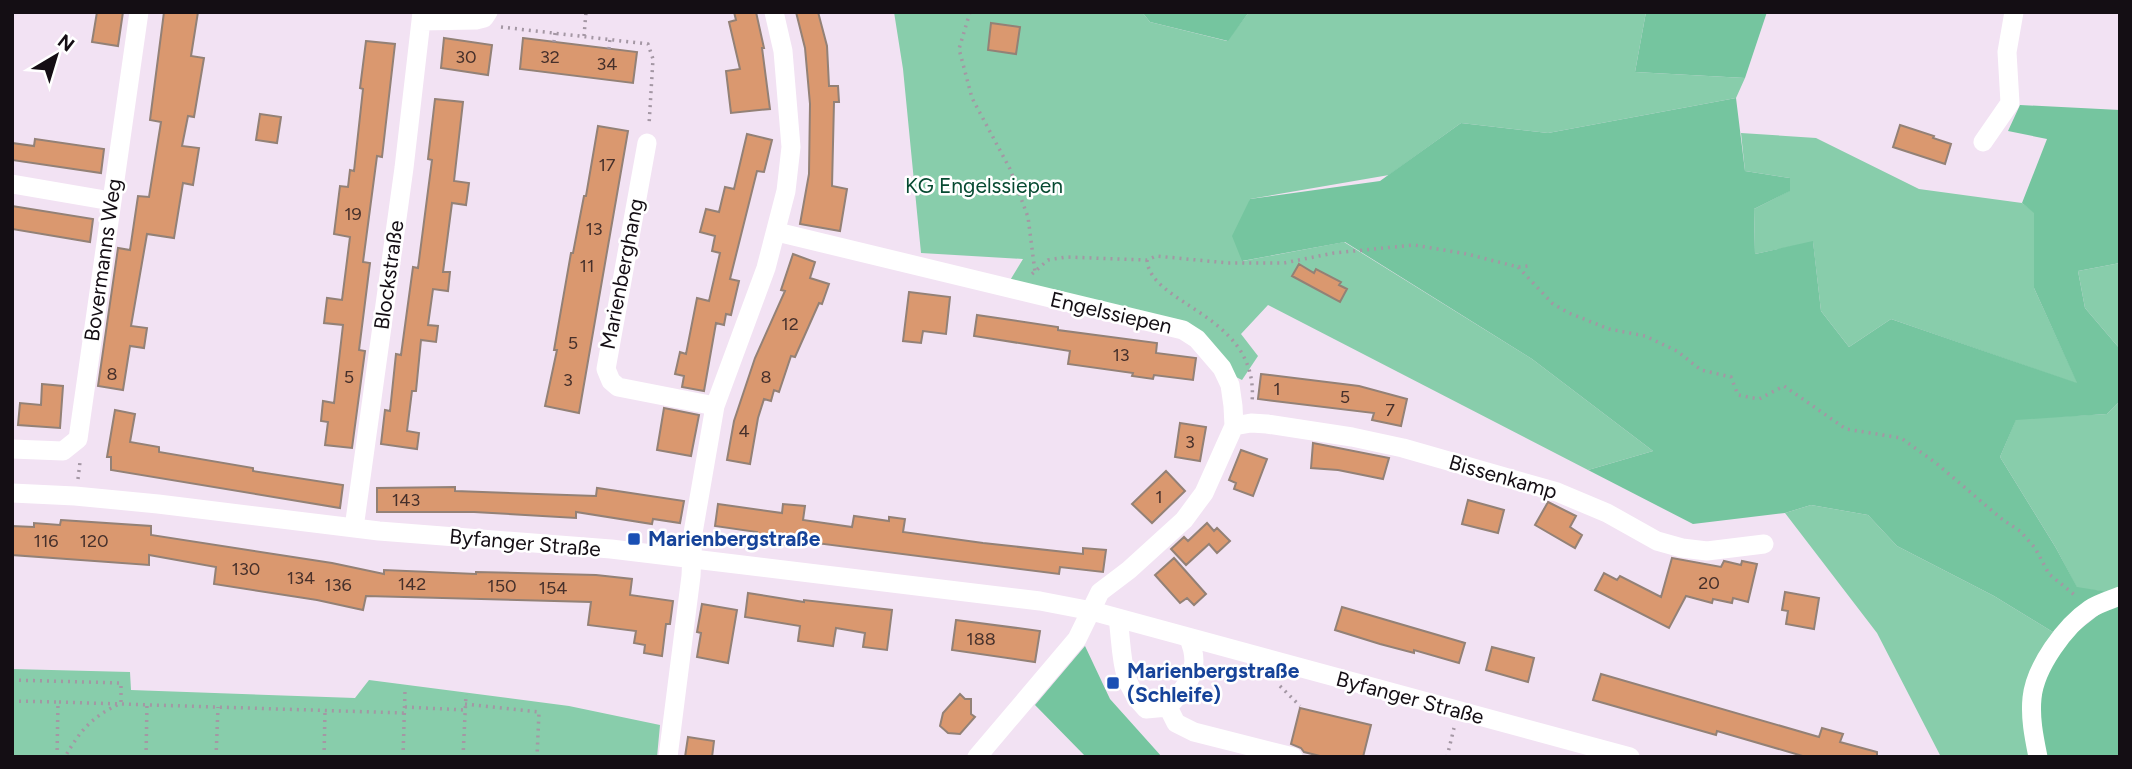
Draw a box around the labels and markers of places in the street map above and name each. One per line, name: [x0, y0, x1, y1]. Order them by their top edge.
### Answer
place label: Marienbergstraße: [648, 526, 821, 551]
marker: Marienbergstraße: [626, 531, 642, 547]
place label: Marienbergstraße (Schleife): [1127, 658, 1300, 707]
marker: Marienbergstraße (Schleife): [1105, 675, 1121, 691]

